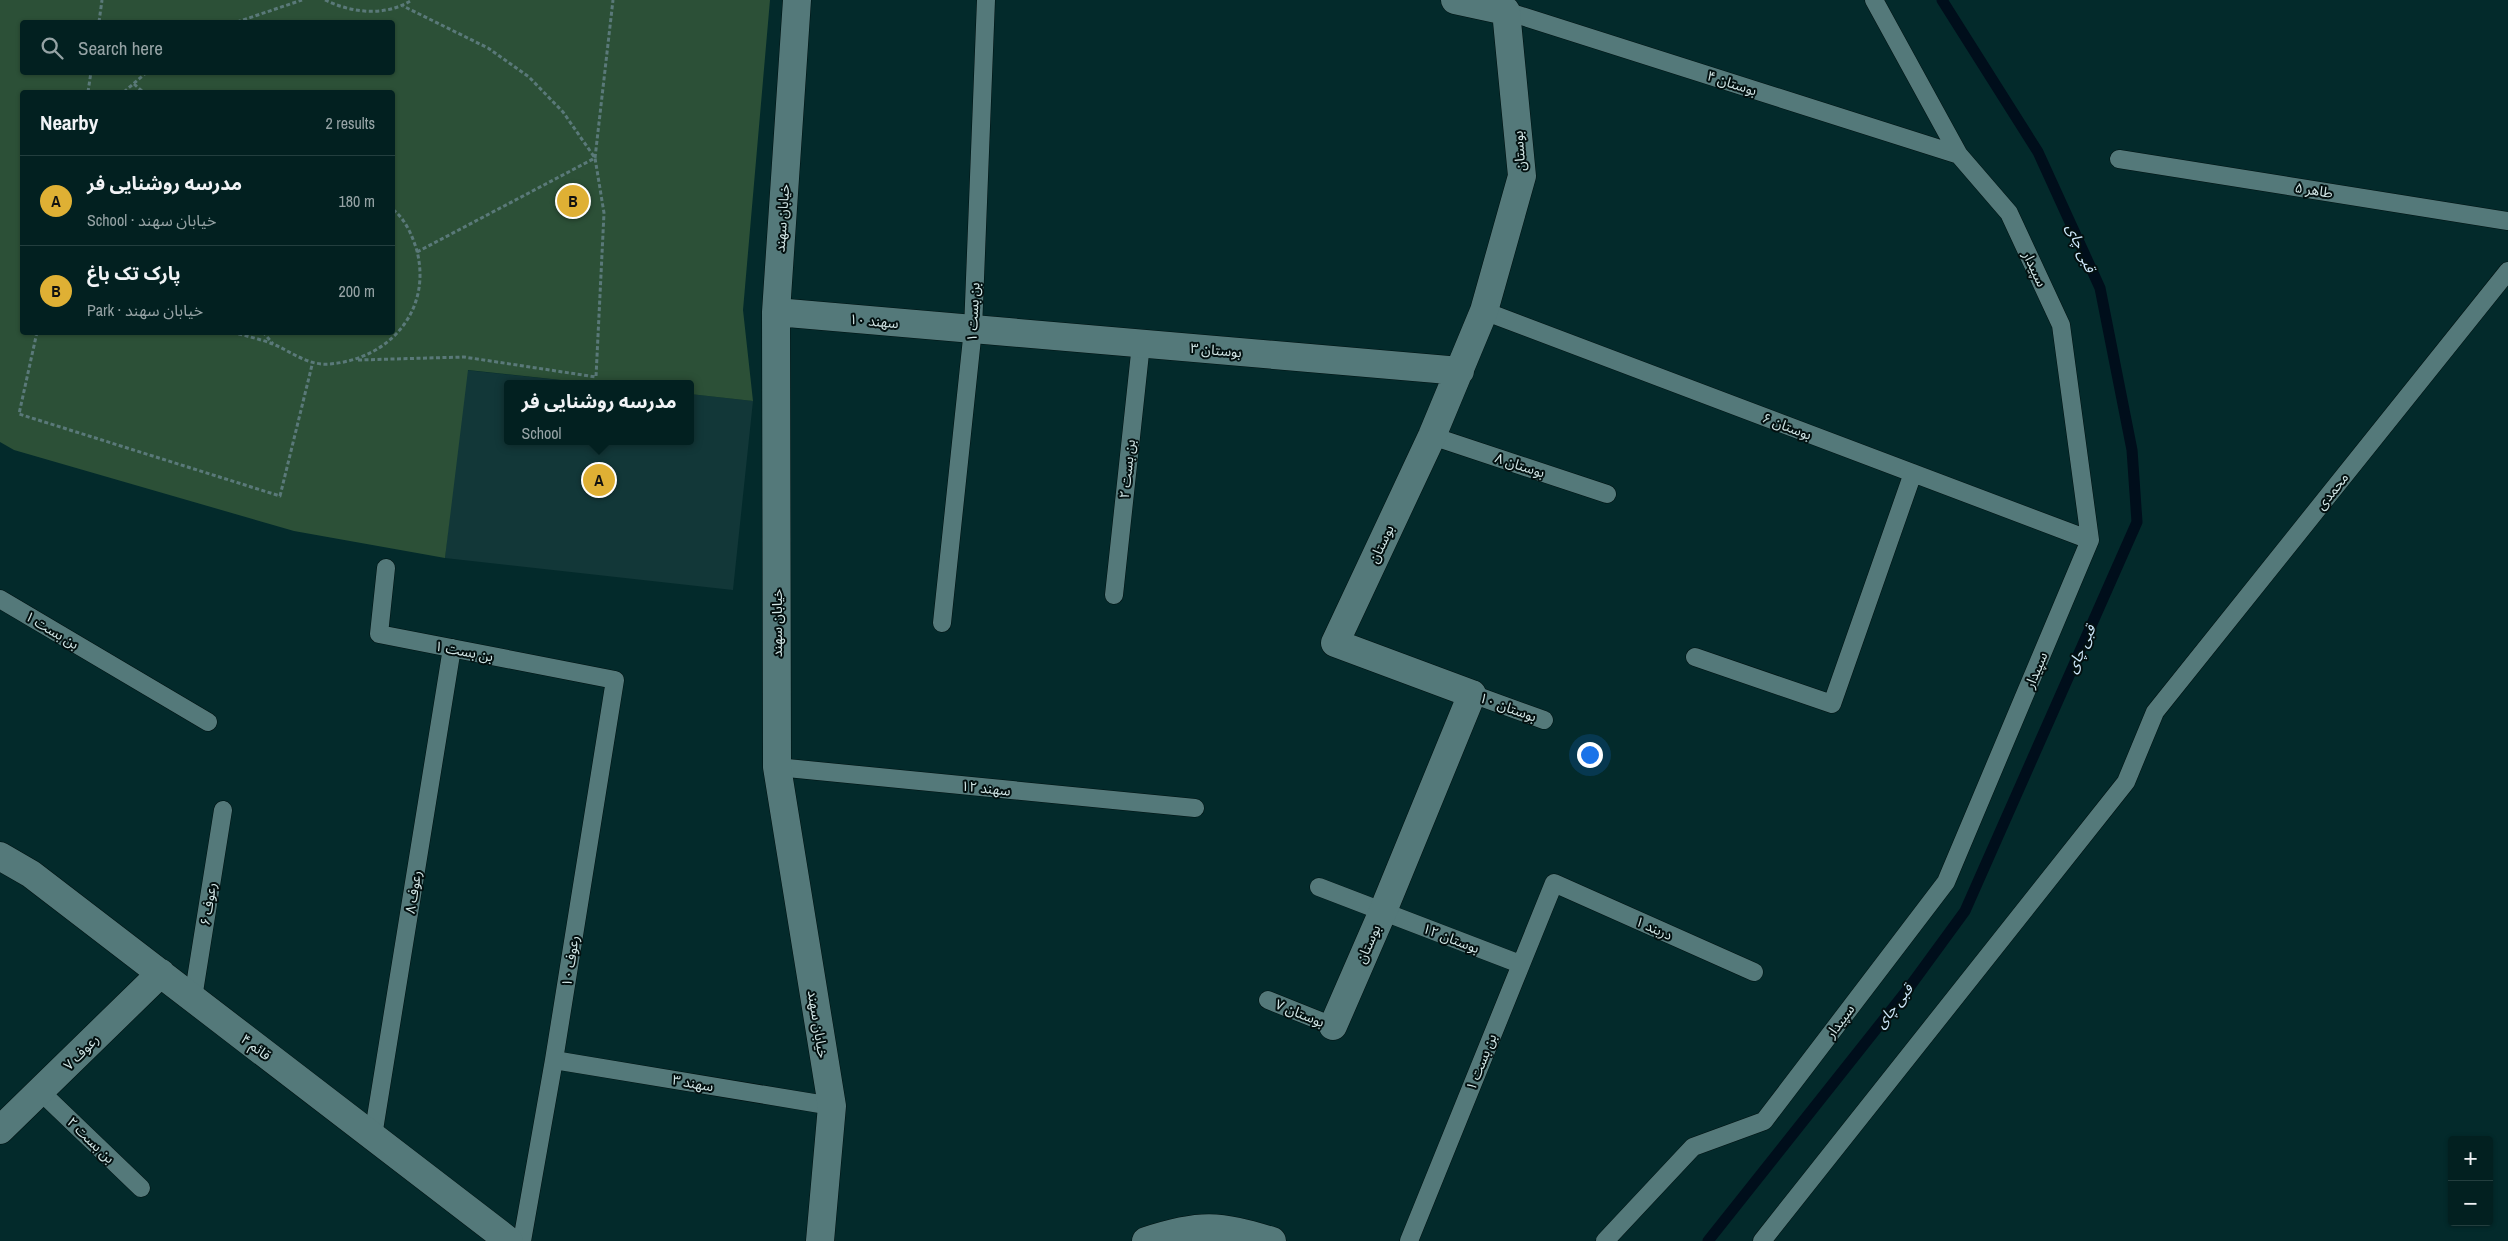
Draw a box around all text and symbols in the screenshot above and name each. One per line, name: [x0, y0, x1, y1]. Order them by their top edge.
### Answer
search box: [20, 20, 395, 75]
icon: search: [38, 34, 66, 62]
text: Search here: [78, 35, 163, 61]
street label: بوستان ۴: [1705, 66, 1759, 100]
text: Nearby: [40, 108, 98, 137]
text: 2 results: [325, 112, 375, 134]
street label: بوستان: [1509, 130, 1529, 172]
text: مدرسه روشنایی فر: [87, 170, 242, 196]
street label: طاهر ۵: [2294, 178, 2334, 202]
pin: B: [557, 182, 589, 220]
street label: خیابان سهند: [771, 183, 793, 253]
text: A: [51, 190, 61, 212]
text: 180 m: [339, 190, 375, 212]
text: School · خیابان سهند: [87, 209, 216, 231]
water label: قبی چای: [2061, 220, 2102, 277]
street label: سپیدار: [2018, 247, 2051, 290]
text: پارک تک باغ: [87, 260, 181, 286]
text: B: [51, 280, 61, 302]
text: 200 m: [339, 280, 375, 302]
street label: بن بست ۱: [962, 282, 984, 342]
text: Park · خیابان سهند: [87, 299, 203, 321]
street label: سهند ۱۰: [849, 310, 899, 332]
street label: بوستان ۳: [1190, 339, 1243, 361]
popup: [504, 380, 694, 445]
text: مدرسه روشنایی فر: [521, 388, 677, 414]
street label: بوستان ۶: [1760, 408, 1814, 444]
text: School: [521, 422, 562, 444]
street label: بن بست ۲: [1115, 438, 1139, 499]
street label: بوستان ۸: [1493, 448, 1547, 482]
pin: A: [583, 461, 615, 499]
street label: محمدی: [2312, 469, 2352, 513]
street label: بوستان: [1364, 522, 1398, 566]
street label: خیابان سهند: [768, 589, 786, 657]
street label: بن بست ۱: [22, 607, 82, 653]
water label: قبی چای: [2061, 620, 2101, 676]
street label: بن بست ۱: [433, 637, 495, 666]
street label: سپیدار: [2020, 649, 2053, 692]
street label: بوستان ۱۰: [1477, 688, 1539, 726]
your location: [1577, 742, 1603, 768]
street label: سهند ۱۲: [960, 776, 1012, 800]
street label: رعوف ۸: [401, 869, 425, 915]
street label: رعوف ۶: [196, 881, 220, 927]
street label: دربند ۱: [1633, 912, 1676, 944]
street label: بوستان ۱۲: [1420, 919, 1482, 957]
street label: بوستان: [1352, 922, 1384, 966]
street label: رعوف ۱۰: [557, 934, 583, 988]
water label: قبی چای: [1870, 978, 1919, 1032]
street label: خیابان سهند: [804, 989, 832, 1059]
street label: بوستان ۷: [1273, 995, 1327, 1031]
street label: سپیدار: [1821, 1001, 1859, 1043]
street label: رعوف ۷: [59, 1030, 103, 1074]
street label: قائم ۴: [236, 1030, 275, 1066]
street label: بن بست ۱: [1462, 1031, 1501, 1093]
street label: سهند ۳: [671, 1071, 715, 1095]
street label: بن بست ۲: [63, 1113, 119, 1167]
map controls: [2448, 1136, 2493, 1226]
button: +: [2448, 1136, 2493, 1181]
button: −: [2448, 1181, 2493, 1226]

